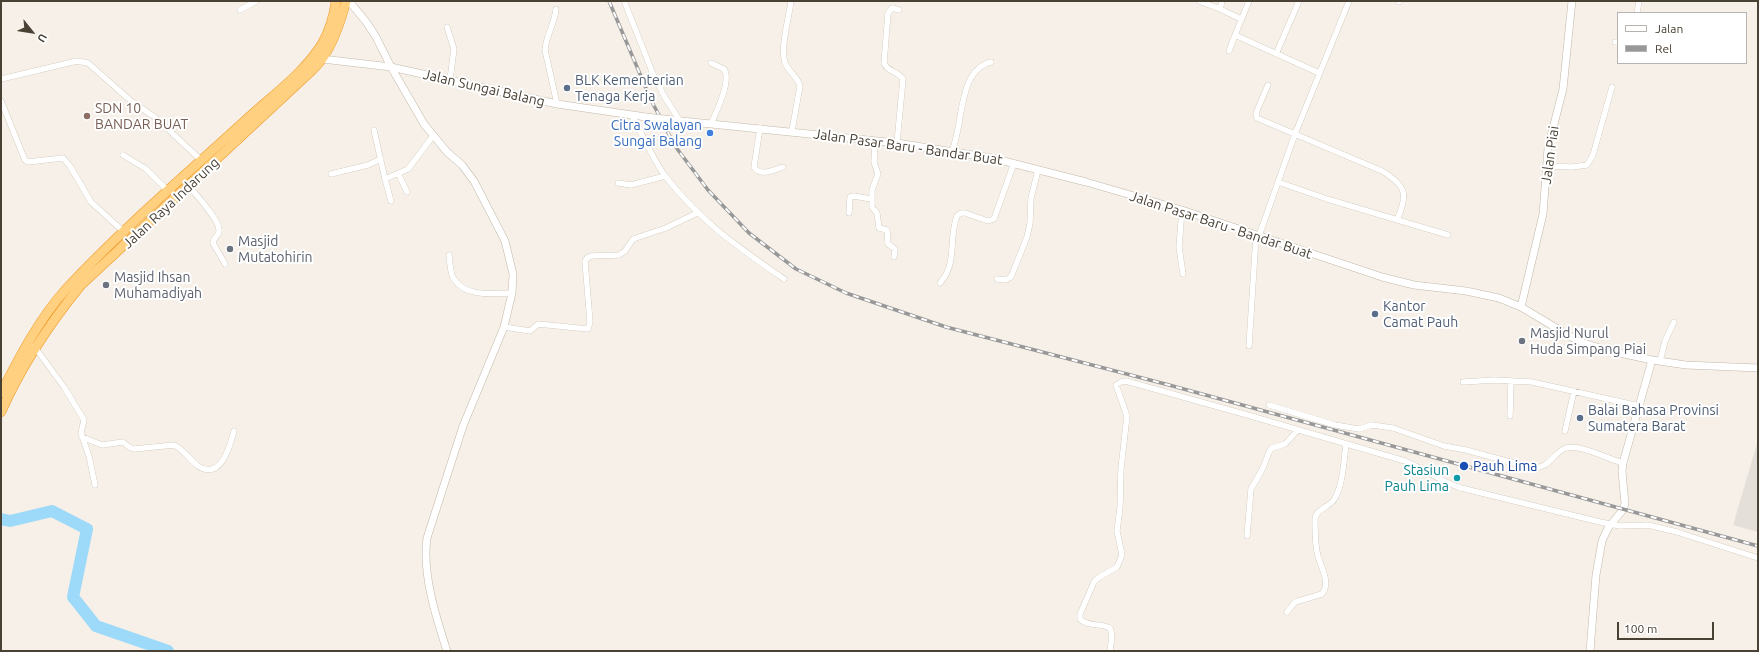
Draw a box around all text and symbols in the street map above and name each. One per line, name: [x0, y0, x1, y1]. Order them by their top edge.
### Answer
north arrow: [12, 12, 52, 52]
legend: [1617, 12, 1747, 64]
text: Jalan: [1655, 22, 1683, 35]
text: U: [35, 32, 50, 44]
text: Rel: [1655, 42, 1672, 55]
street label: Jalan Sungai Balang: [422, 66, 546, 110]
place label: BLK Kementerian Tenaga Kerja: [575, 72, 684, 104]
marker: BLK Kementerian Tenaga Kerja: [562, 83, 572, 93]
place label: SDN 10 BANDAR BUAT: [95, 100, 188, 132]
marker: SDN 10 BANDAR BUAT: [82, 111, 92, 121]
place label: Citra Swalayan Sungai Balang: [611, 117, 702, 150]
street label: Jalan Pasar Baru - Bandar Buat: [812, 125, 1004, 169]
street label: Jalan Piai: [1538, 125, 1562, 185]
marker: Citra Swalayan Sungai Balang: [705, 128, 715, 138]
street label: Jalan Raya Indarung: [119, 154, 223, 252]
street label: Jalan Pasar Baru - Bandar Buat: [1128, 188, 1314, 262]
place label: Masjid Mutatohirin: [238, 233, 313, 266]
marker: Masjid Mutatohirin: [225, 244, 235, 254]
place label: Masjid Ihsan Muhamadiyah: [114, 269, 202, 302]
marker: Masjid Ihsan Muhamadiyah: [101, 280, 111, 290]
place label: Kantor Camat Pauh: [1383, 298, 1458, 330]
marker: Kantor Camat Pauh: [1370, 309, 1380, 319]
place label: Masjid Nurul Huda Simpang Piai: [1530, 325, 1646, 358]
marker: Masjid Nurul Huda Simpang Piai: [1517, 336, 1527, 346]
place label: Balai Bahasa Provinsi Sumatera Barat: [1588, 402, 1719, 434]
marker: Balai Bahasa Provinsi Sumatera Barat: [1575, 413, 1585, 423]
place label: Pauh Lima: [1473, 458, 1537, 474]
marker: Pauh Lima: [1458, 460, 1470, 472]
place label: Stasiun Pauh Lima: [1385, 462, 1449, 494]
marker: Stasiun Pauh Lima: [1452, 473, 1462, 483]
scale bar: [1619, 614, 1716, 640]
text: 100 m: [1624, 622, 1657, 635]

